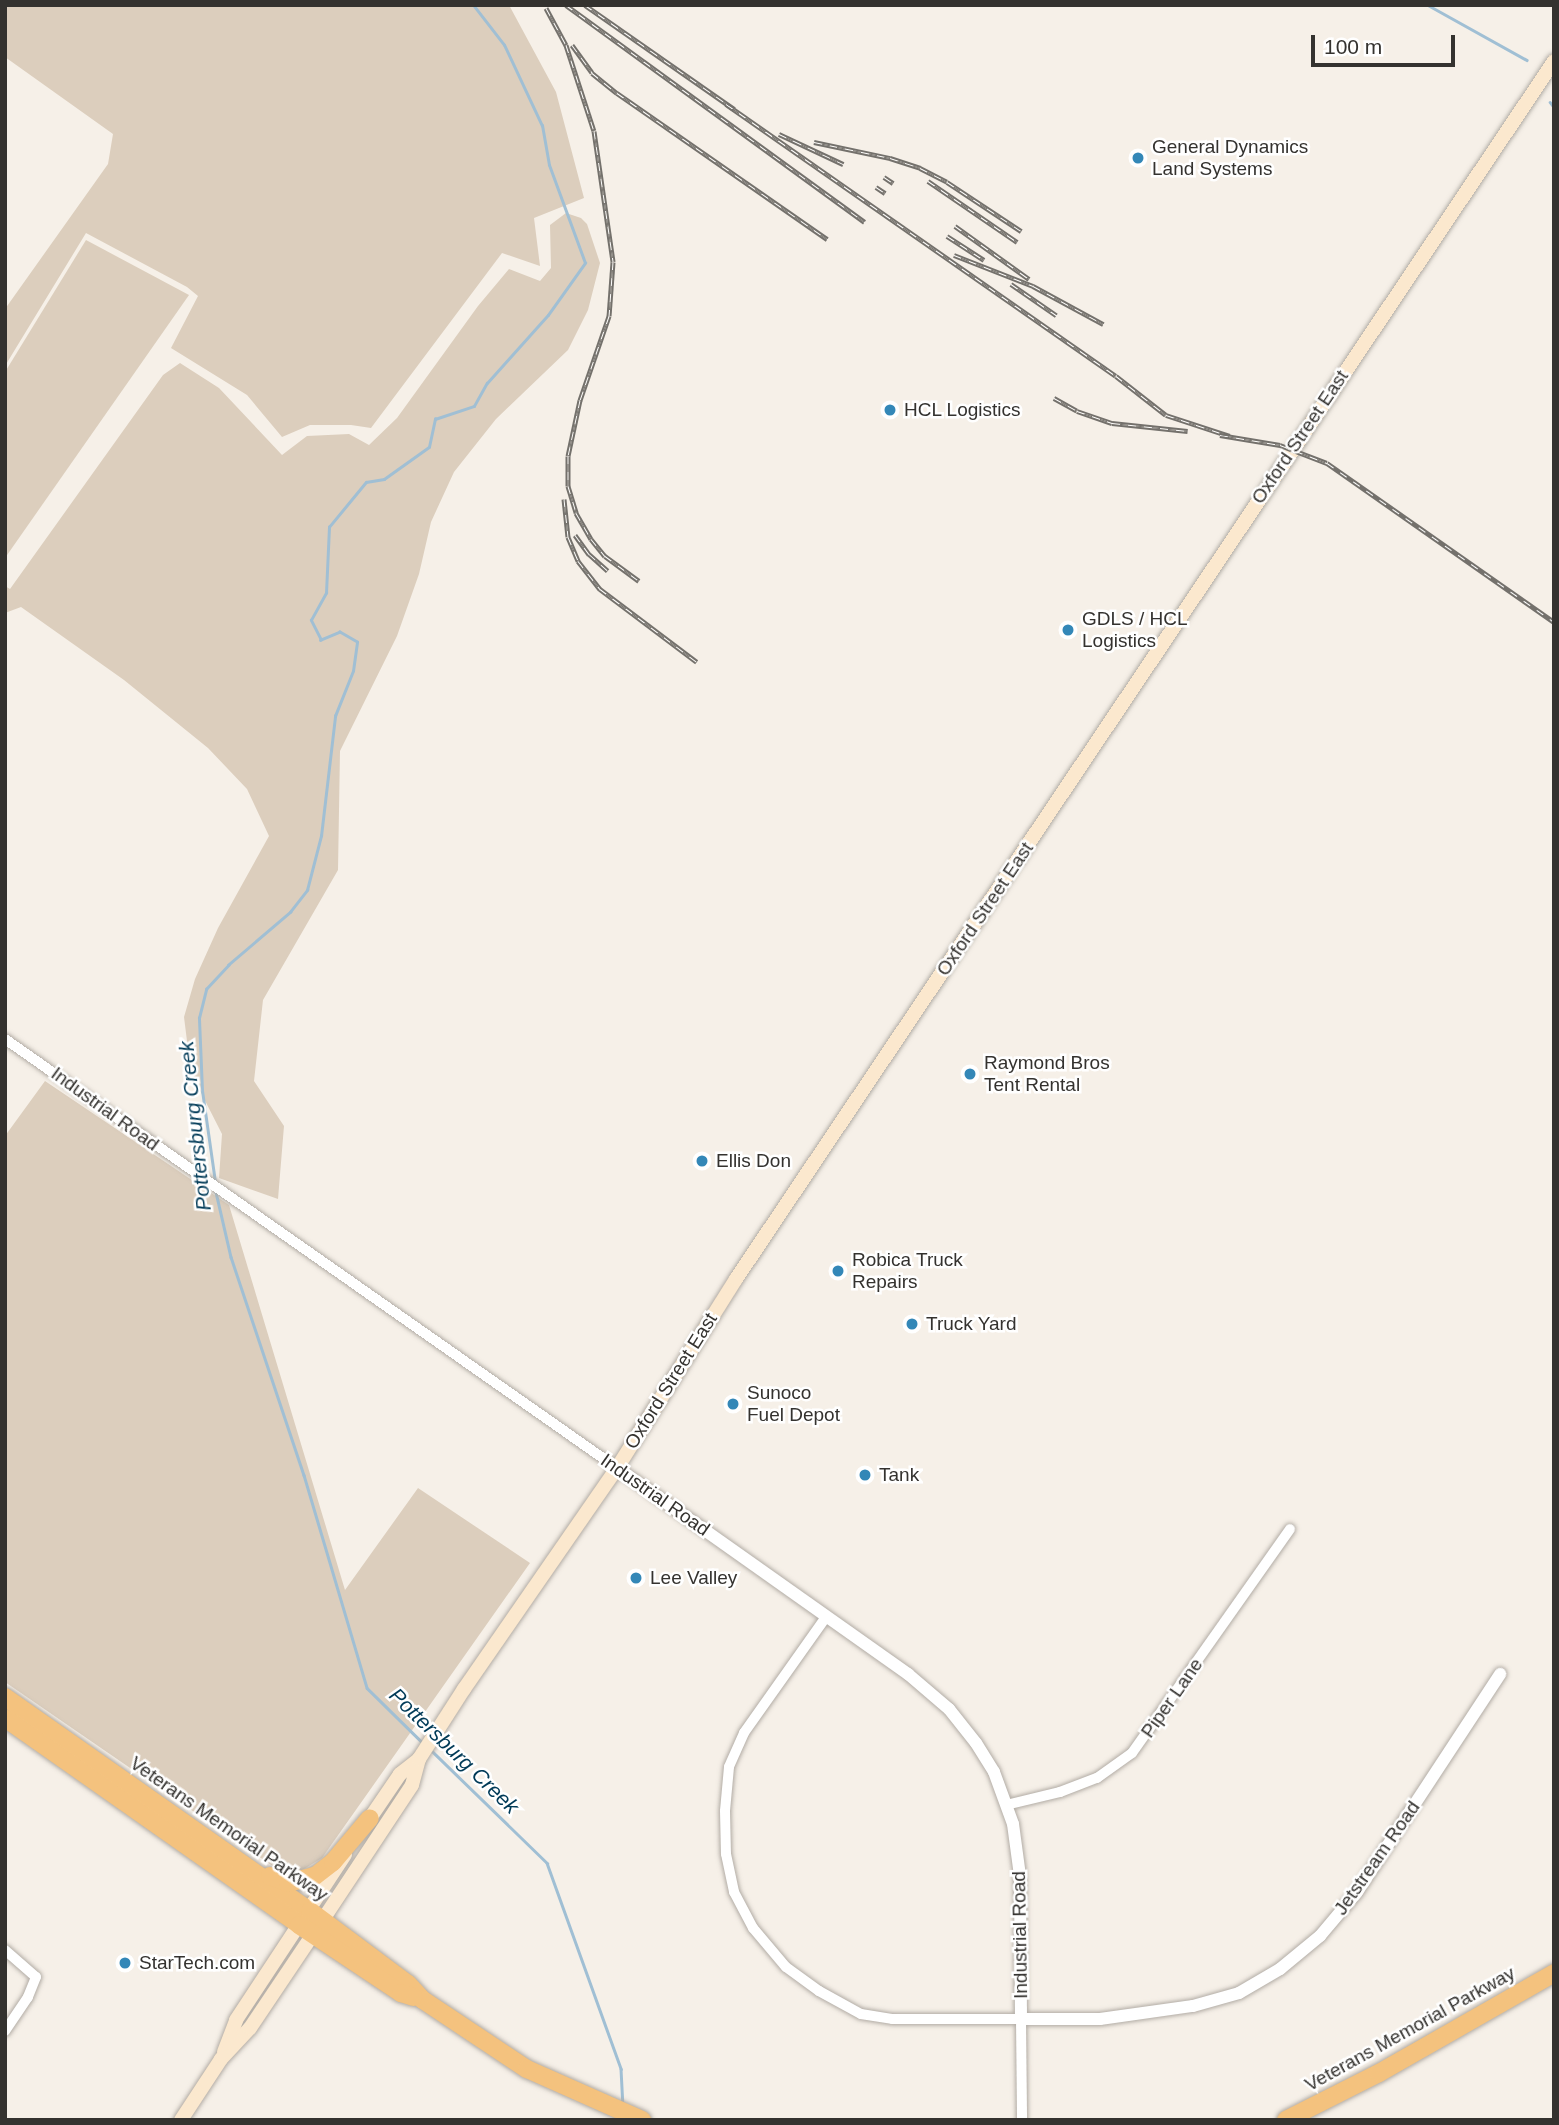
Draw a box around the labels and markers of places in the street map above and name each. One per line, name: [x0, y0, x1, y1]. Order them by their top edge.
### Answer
place label: General Dynamics Land Systems: [1152, 136, 1308, 180]
marker: General Dynamics Land Systems: [1130, 150, 1146, 166]
place label: HCL Logistics: [904, 399, 1021, 421]
marker: HCL Logistics: [882, 402, 898, 418]
place label: GDLS / HCL Logistics: [1082, 608, 1188, 652]
marker: GDLS / HCL Logistics: [1060, 622, 1076, 638]
place label: Raymond Bros Tent Rental: [984, 1052, 1110, 1096]
marker: Raymond Bros Tent Rental: [962, 1066, 978, 1082]
place label: Ellis Don: [716, 1150, 791, 1172]
marker: Ellis Don: [694, 1153, 710, 1169]
place label: Robica Truck Repairs: [852, 1249, 963, 1293]
marker: Robica Truck Repairs: [830, 1263, 846, 1279]
place label: Truck Yard: [926, 1313, 1017, 1335]
marker: Truck Yard: [904, 1316, 920, 1332]
place label: Sunoco Fuel Depot: [747, 1382, 840, 1426]
marker: Sunoco Fuel Depot: [725, 1396, 741, 1412]
place label: Tank: [879, 1464, 919, 1486]
marker: Tank: [857, 1467, 873, 1483]
place label: Lee Valley: [650, 1567, 737, 1589]
marker: Lee Valley: [628, 1570, 644, 1586]
place label: StarTech.com: [139, 1952, 255, 1974]
marker: StarTech.com: [117, 1955, 133, 1971]

